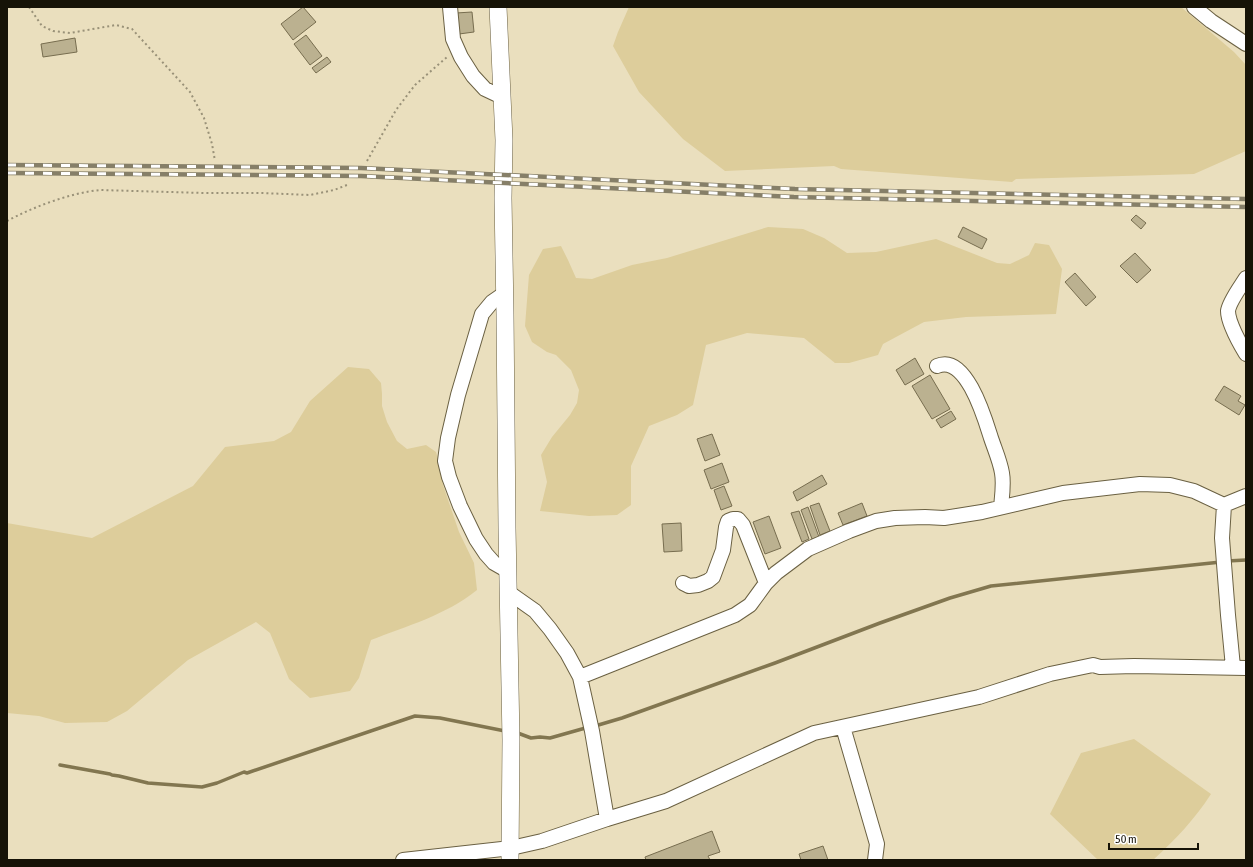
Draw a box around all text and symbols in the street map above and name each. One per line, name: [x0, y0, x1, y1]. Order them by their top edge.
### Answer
scale bar: [1109, 825, 1198, 851]
text: 50 m: [1115, 832, 1137, 846]

